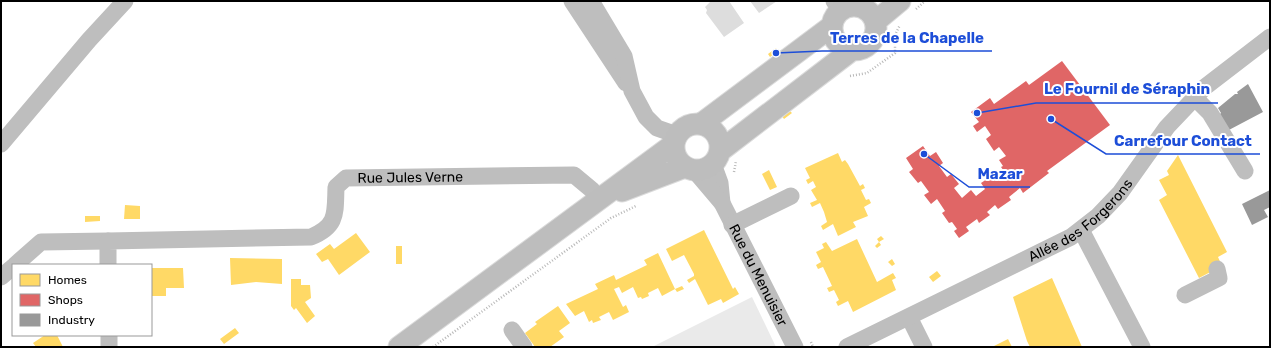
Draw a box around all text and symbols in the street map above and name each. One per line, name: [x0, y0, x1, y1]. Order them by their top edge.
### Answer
callout: Terres de la Chapelle: [822, 24, 992, 51]
text: Terres de la Chapelle: [830, 29, 984, 47]
callout: Le Fournil de Séraphin: [1036, 76, 1218, 103]
text: Le Fournil de Séraphin: [1044, 80, 1210, 98]
callout: Carrefour Contact: [1106, 127, 1260, 154]
text: Carrefour Contact: [1114, 132, 1252, 150]
callout: Mazar: [969, 160, 1030, 187]
text: Mazar: [977, 165, 1023, 183]
street label: Rue Jules Verne: [357, 168, 463, 186]
street label: Allée des Forgerons: [1025, 175, 1136, 265]
street label: Rue du Menuisier: [726, 221, 792, 329]
legend: [12, 264, 152, 336]
text: Homes: [48, 273, 87, 287]
text: Shops: [48, 293, 83, 307]
text: Industry: [48, 313, 95, 327]

